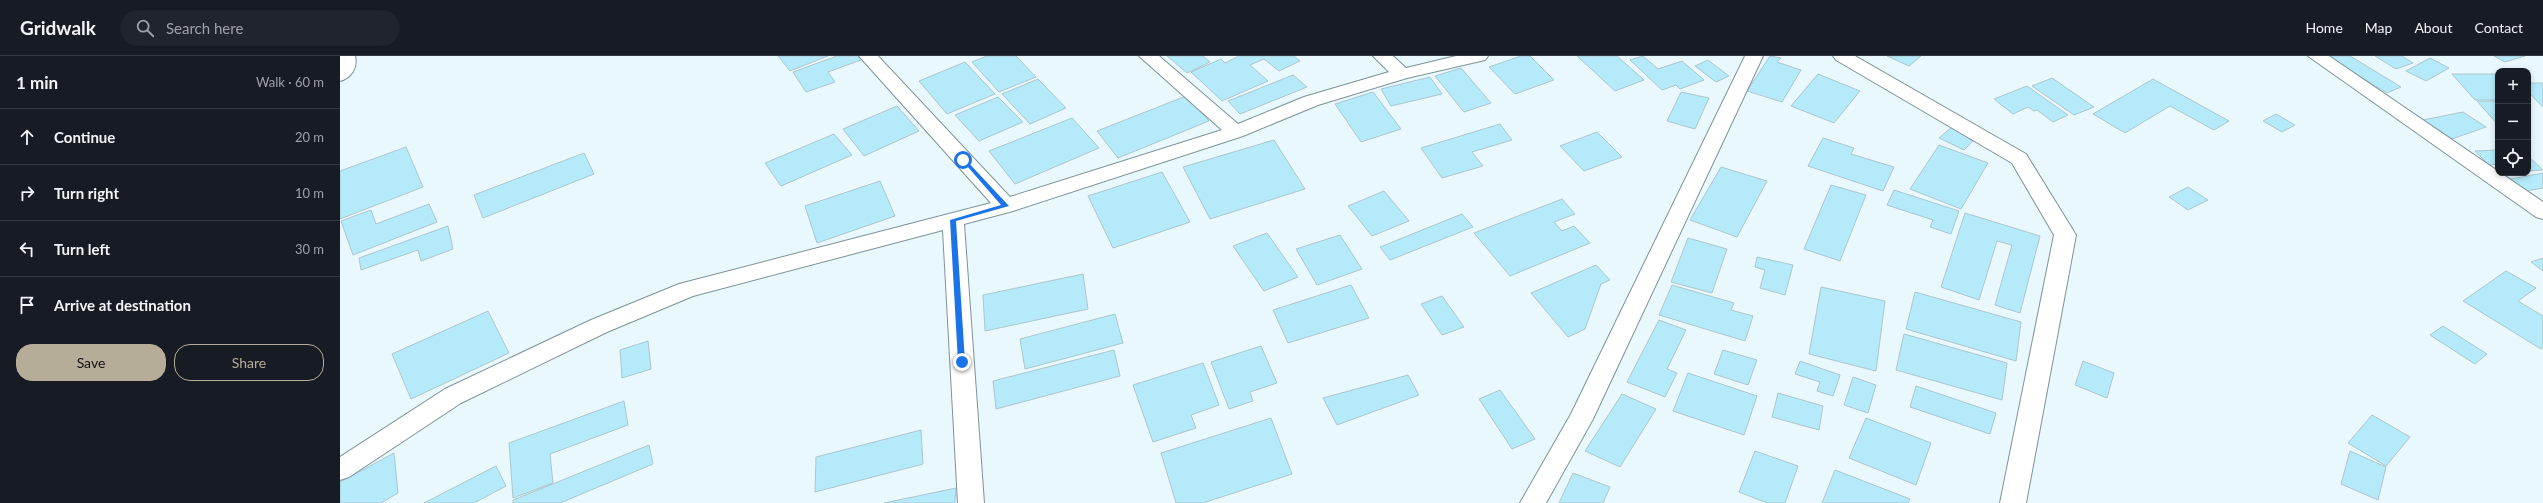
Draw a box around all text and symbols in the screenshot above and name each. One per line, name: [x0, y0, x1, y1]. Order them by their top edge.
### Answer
search box: [120, 10, 400, 46]
text: Gridwalk: [20, 16, 96, 39]
icon: search: [134, 17, 156, 39]
text: Search here: [166, 19, 243, 37]
text: Home: [2305, 19, 2343, 36]
text: Map: [2365, 19, 2392, 36]
text: About: [2414, 19, 2452, 36]
text: Contact: [2474, 19, 2523, 36]
map controls: [2495, 68, 2531, 176]
button: +: [2495, 68, 2531, 104]
text: 1 min: [16, 72, 58, 93]
text: Walk · 60 m: [256, 74, 324, 90]
button: −: [2495, 104, 2531, 140]
icon: ahead: [16, 126, 38, 148]
text: Continue: [54, 128, 115, 146]
text: 20 m: [295, 129, 324, 145]
button: locate: [2495, 140, 2531, 176]
route start: [954, 151, 972, 169]
icon: right: [16, 182, 38, 204]
text: Turn right: [54, 184, 119, 202]
text: 10 m: [295, 185, 324, 201]
icon: left: [16, 238, 38, 260]
text: Turn left: [54, 240, 110, 258]
text: 30 m: [295, 241, 324, 257]
icon: arrive: [16, 294, 38, 316]
text: Arrive at destination: [54, 296, 191, 314]
button: Save: [16, 344, 166, 381]
button: Share: [174, 344, 324, 381]
route end: [953, 353, 971, 371]

